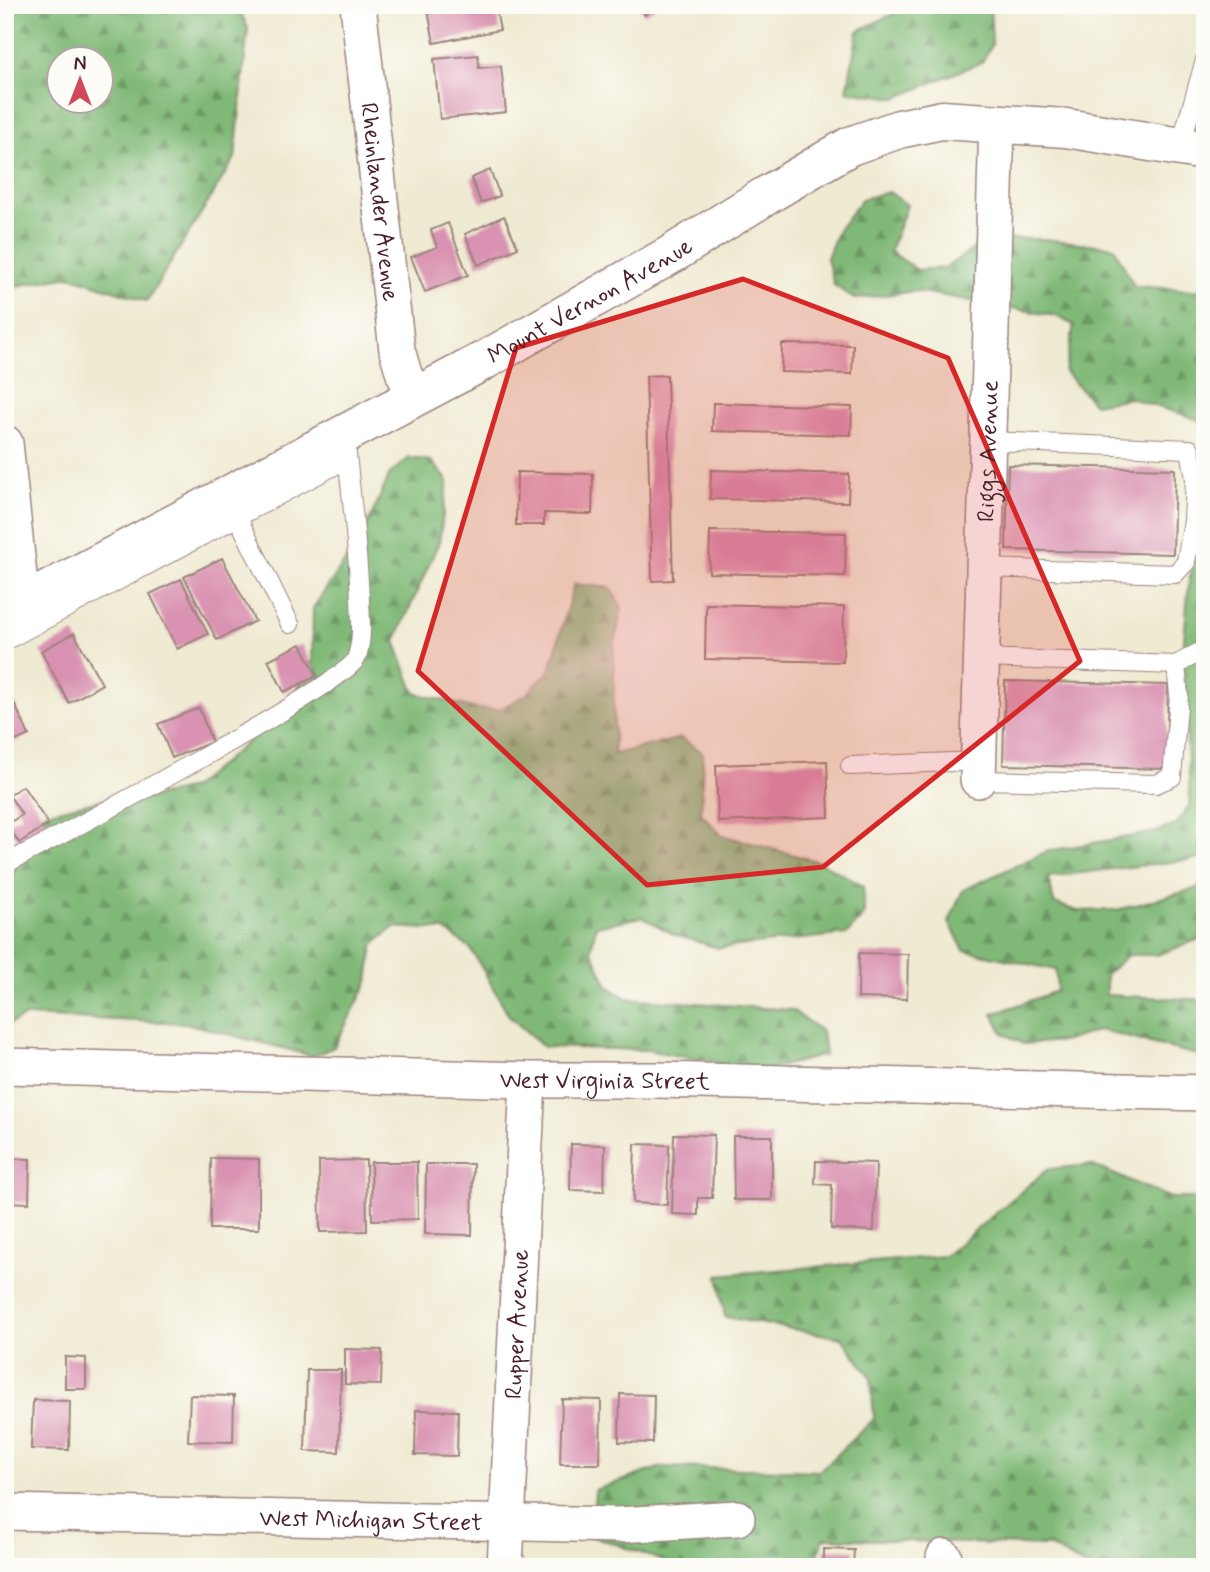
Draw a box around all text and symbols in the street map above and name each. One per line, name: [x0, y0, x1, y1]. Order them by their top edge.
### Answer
north arrow: [46, 46, 116, 116]
text: N: [74, 52, 86, 77]
street label: Rheinlander Avenue: [352, 101, 405, 303]
street label: Mount Vernon Avenue: [482, 231, 699, 372]
street label: Riggs Avenue: [971, 380, 1007, 523]
street label: West Virginia Street: [499, 1065, 710, 1099]
street label: Rupper Avenue: [499, 1249, 537, 1400]
street label: West Michigan Street: [259, 1503, 483, 1539]

